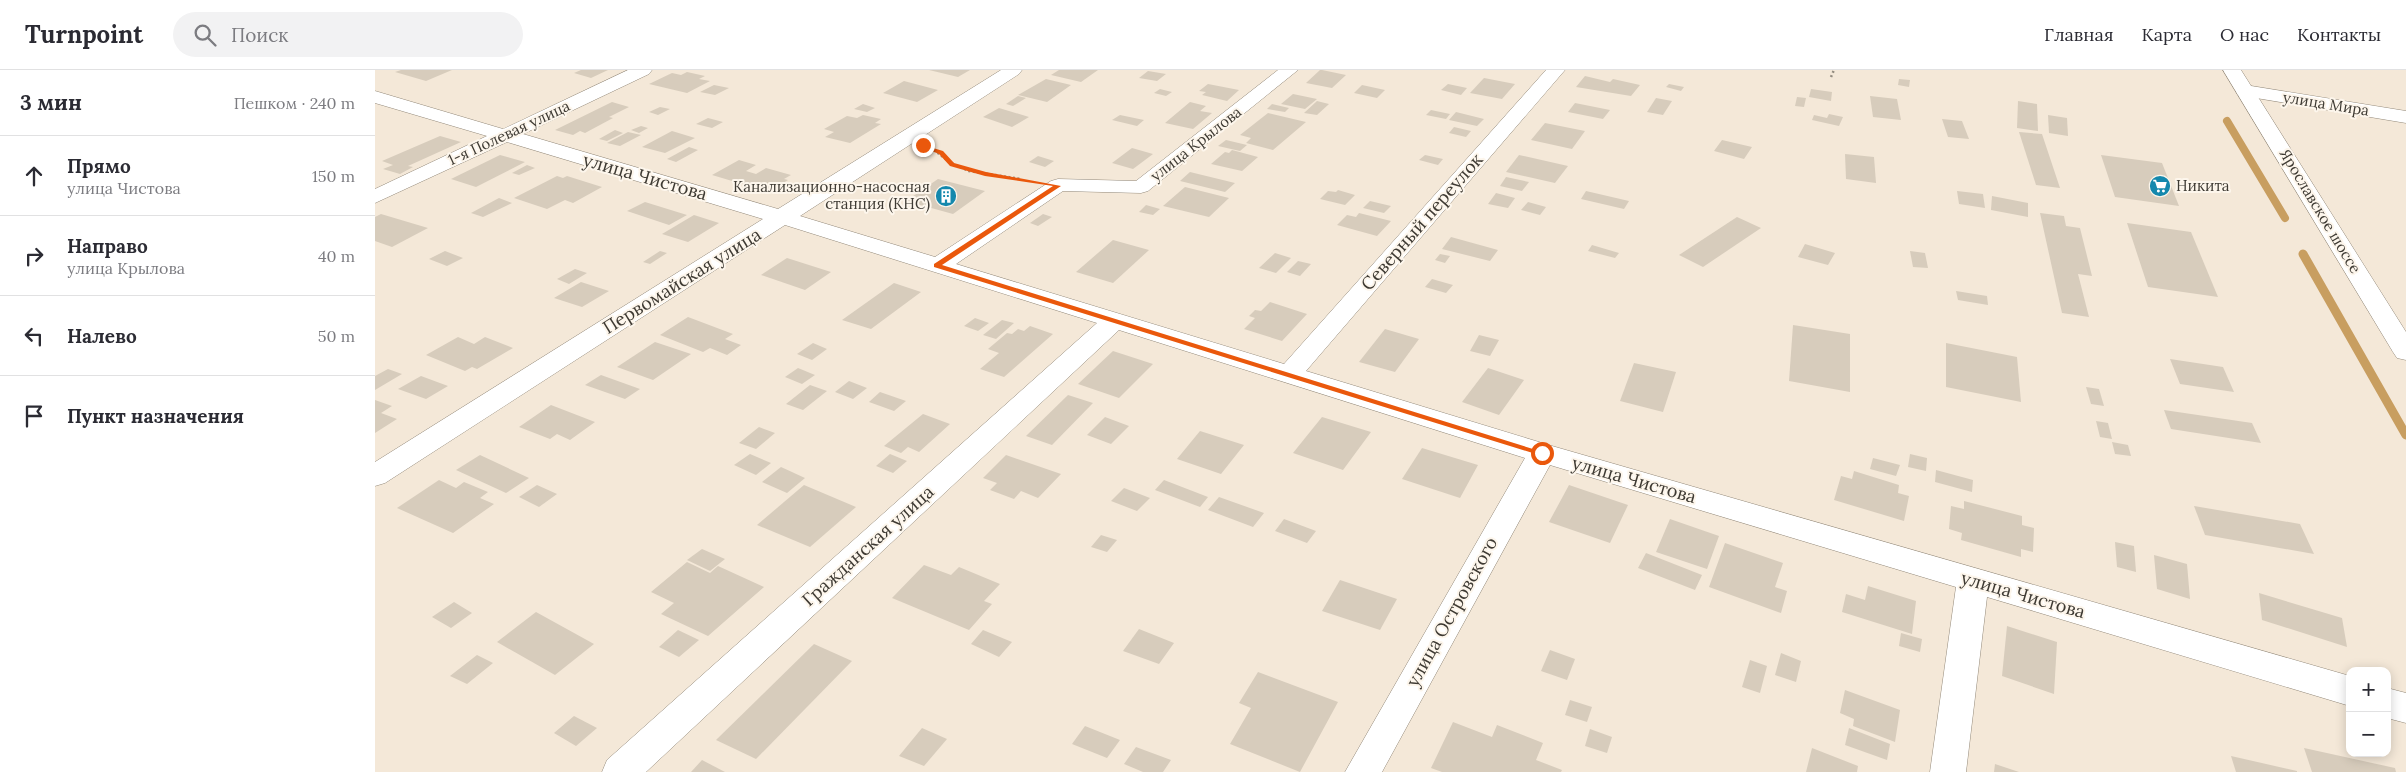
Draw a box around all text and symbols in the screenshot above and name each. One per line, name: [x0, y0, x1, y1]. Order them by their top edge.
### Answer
search box: [173, 12, 523, 57]
text: Turnpoint: [25, 19, 143, 50]
icon: search: [191, 21, 219, 49]
text: Поиск: [231, 23, 289, 47]
text: Главная: [2044, 23, 2113, 46]
text: Карта: [2141, 23, 2192, 46]
text: О нас: [2220, 23, 2269, 46]
text: Контакты: [2297, 23, 2381, 46]
street label: улица Мира: [2282, 87, 2371, 120]
text: 3 мин: [20, 89, 82, 116]
text: Пешком · 240 m: [234, 93, 355, 113]
street label: 1-я Полевая улица: [445, 96, 573, 169]
street label: улица Крылова: [1146, 102, 1245, 185]
route end: [912, 134, 935, 157]
street label: Ярославское шоссе: [2276, 145, 2365, 277]
street label: улица Чистова: [580, 148, 710, 205]
street label: Северный переулок: [1356, 148, 1488, 295]
text: Прямо: [67, 154, 131, 178]
icon: ahead: [20, 162, 48, 190]
text: 150 m: [312, 166, 355, 186]
supermarket icon: Никита: [2148, 174, 2172, 198]
place label: Никита: [2176, 176, 2230, 195]
place label: Канализационно-насосная станция (КНС): [733, 177, 930, 214]
text: улица Чистова: [67, 178, 181, 198]
building icon: Канализационно-насосная станция (КНС): [934, 184, 958, 208]
street label: Первомайская улица: [598, 222, 765, 339]
text: Направо: [67, 234, 148, 258]
icon: right: [20, 242, 48, 270]
text: 40 m: [318, 246, 355, 266]
text: улица Крылова: [67, 258, 185, 278]
icon: left: [20, 322, 48, 350]
text: Налево: [67, 324, 137, 348]
text: 50 m: [318, 326, 355, 346]
icon: arrive: [20, 402, 48, 430]
text: Пункт назначения: [67, 404, 244, 428]
route start: [1531, 442, 1554, 465]
street label: улица Чистова: [1569, 451, 1699, 508]
street label: Гражданская улица: [797, 480, 938, 611]
street label: улица Островского: [1401, 533, 1502, 691]
street label: улица Чистова: [1958, 566, 2088, 623]
map controls: [2346, 667, 2391, 757]
button: +: [2346, 667, 2391, 712]
button: −: [2346, 712, 2391, 757]

